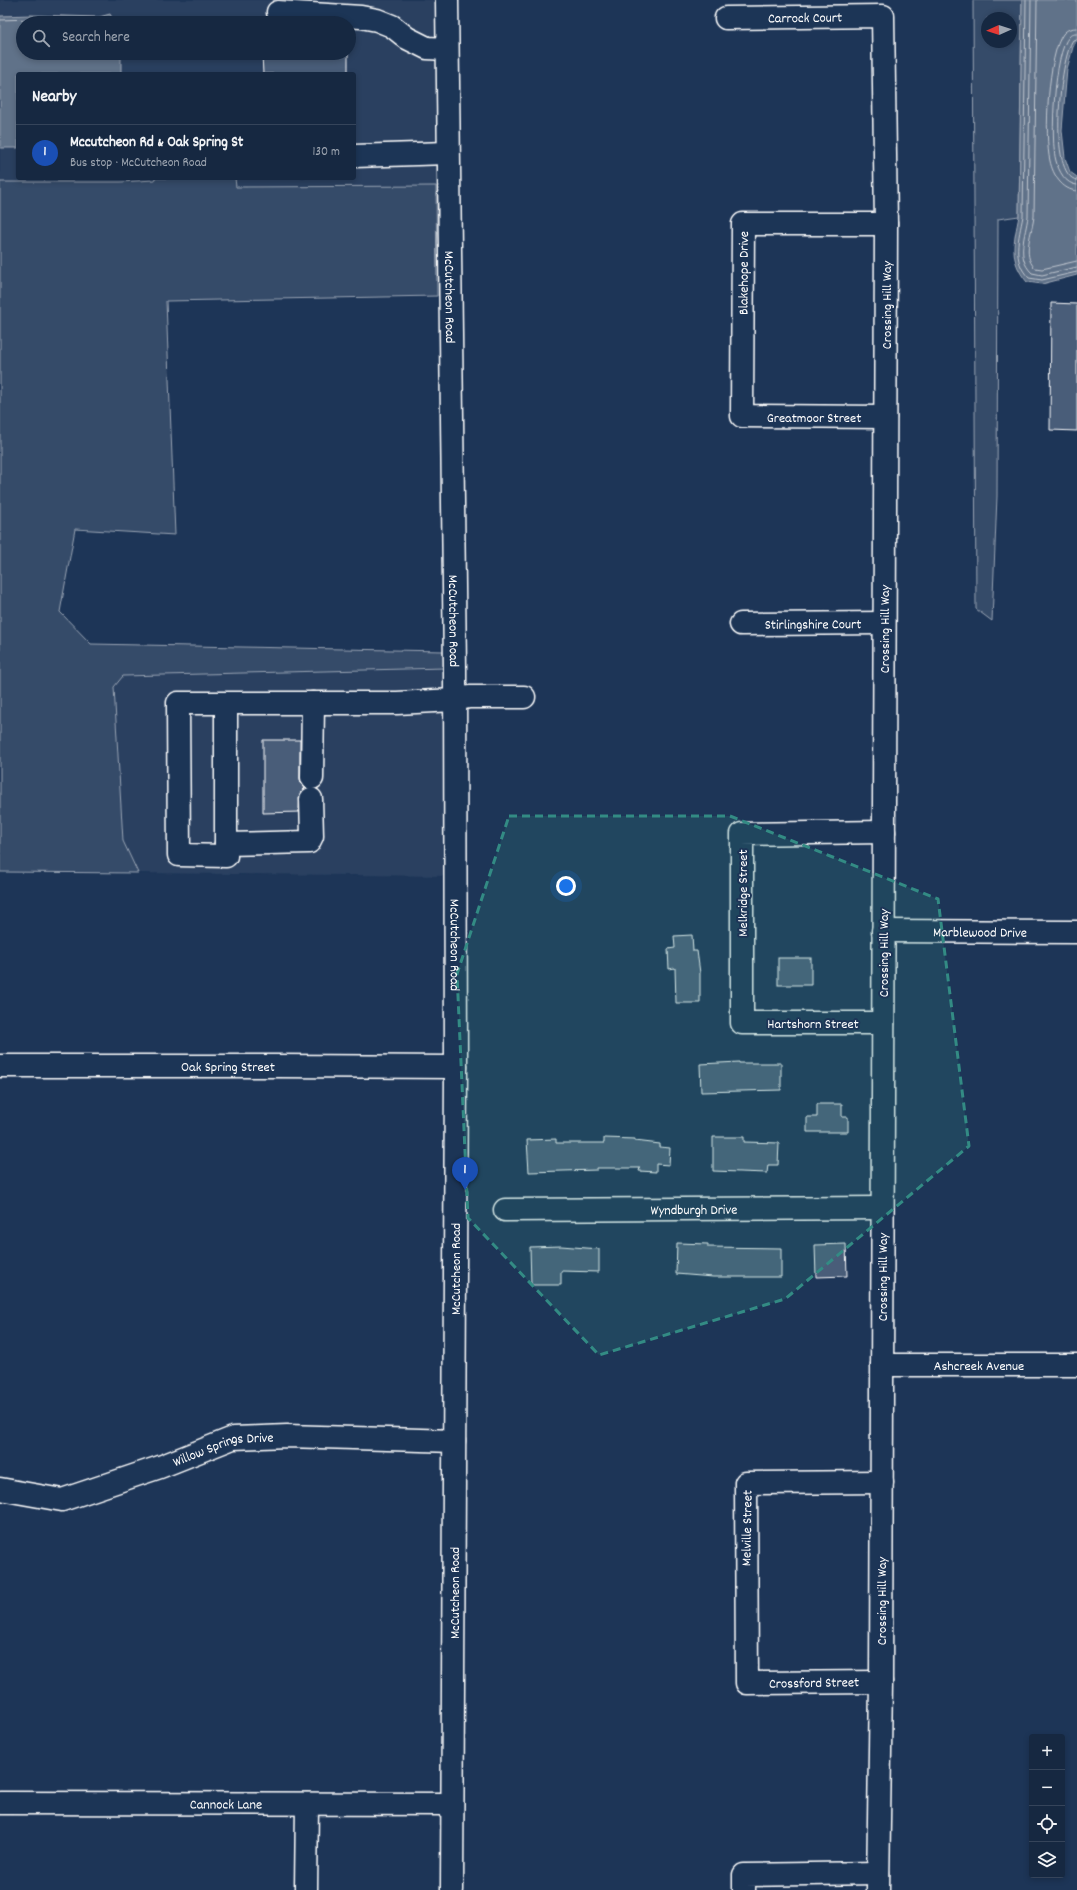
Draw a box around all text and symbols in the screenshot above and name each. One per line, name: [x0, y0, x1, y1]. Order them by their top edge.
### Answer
street label: Carrock Court: [768, 9, 842, 29]
north arrow: [981, 12, 1017, 48]
search box: [16, 16, 356, 60]
icon: search: [30, 27, 52, 49]
text: Search here: [62, 27, 130, 49]
text: Nearby: [32, 86, 76, 110]
text: Mccutcheon Rd & Oak Spring St: [70, 132, 243, 154]
text: 1: [44, 143, 46, 162]
text: 130 m: [312, 143, 340, 162]
text: Bus stop · McCutcheon Road: [70, 154, 207, 173]
street label: Blakehope Drive: [735, 231, 755, 315]
street label: McCutcheon Road: [438, 251, 459, 343]
street label: Crossing Hill Way: [878, 260, 898, 349]
street label: Greatmoor Street: [767, 409, 861, 429]
street label: McCutcheon Road: [442, 575, 463, 667]
street label: Crossing Hill Way: [876, 584, 896, 673]
street label: Stirlingshire Court: [765, 615, 861, 636]
street label: Melkridge Street: [734, 849, 754, 937]
your location: [556, 876, 576, 896]
street label: McCutcheon Road: [444, 899, 464, 991]
street label: Crossing Hill Way: [875, 908, 895, 997]
street label: Marblewood Drive: [933, 923, 1027, 944]
street label: Hartshorn Street: [767, 1015, 859, 1035]
street label: Oak Spring Street: [181, 1058, 275, 1078]
pin: 1: [452, 1157, 478, 1190]
street label: Wyndburgh Drive: [651, 1201, 737, 1221]
street label: McCutcheon Road: [447, 1223, 467, 1315]
street label: Crossing Hill Way: [874, 1232, 894, 1321]
street label: Ashcreek Avenue: [934, 1357, 1024, 1377]
street label: Willow Springs Drive: [170, 1429, 274, 1473]
street label: Melville Street: [737, 1490, 759, 1566]
street label: McCutcheon Road: [446, 1547, 466, 1639]
street label: Crossing Hill Way: [873, 1556, 893, 1645]
street label: Crossford Street: [769, 1673, 859, 1695]
map controls: [1029, 1734, 1065, 1878]
button: +: [1029, 1734, 1065, 1770]
button: −: [1029, 1770, 1065, 1806]
street label: Cannock Lane: [190, 1795, 262, 1816]
button: locate: [1029, 1806, 1065, 1842]
button: layers: [1029, 1842, 1065, 1878]

